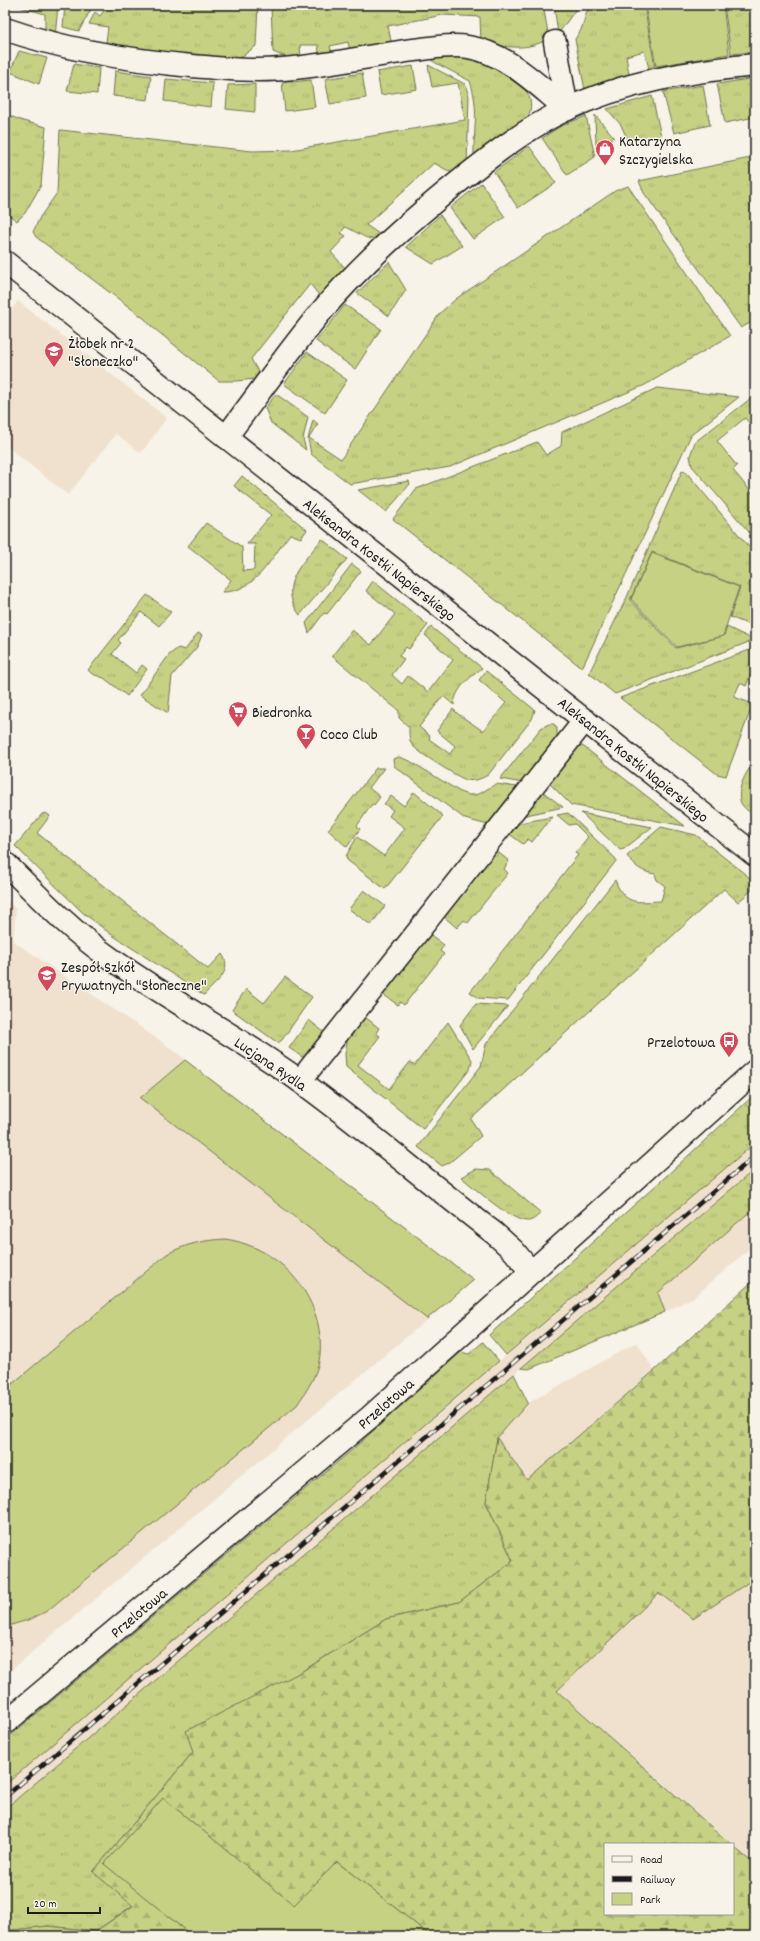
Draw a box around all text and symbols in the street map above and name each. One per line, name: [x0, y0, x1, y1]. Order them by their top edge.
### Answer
place label: Katarzyna Szczygielska: [619, 131, 693, 172]
shop icon: Katarzyna Szczygielska: [594, 138, 616, 166]
place label: Żłobek nr 2 "Słoneczko": [68, 333, 138, 374]
school or university icon: Żłobek nr 2 "Słoneczko": [43, 340, 65, 368]
street label: Aleksandra Kostki Napierskiego: [297, 494, 460, 628]
street label: Aleksandra Kostki Napierskiego: [552, 693, 713, 829]
supermarket icon: Biedronka: [227, 700, 249, 728]
place label: Biedronka: [252, 702, 312, 725]
bar icon: Coco Club: [295, 722, 317, 750]
place label: Coco Club: [320, 724, 378, 747]
place label: Zespół Szkół Prywatnych "Słoneczne": [61, 957, 207, 998]
school or university icon: Zespół Szkół Prywatnych "Słoneczne": [36, 964, 58, 992]
bus stop icon: Przelotowa: [718, 1030, 740, 1058]
street label: Lucjana Rydla: [229, 1032, 311, 1098]
place label: Przelotowa: [647, 1032, 715, 1055]
street label: Przelotowa: [353, 1374, 420, 1436]
street label: Przelotowa: [106, 1583, 173, 1645]
legend: [604, 1843, 734, 1915]
text: Road: [640, 1852, 662, 1869]
text: Railway: [640, 1872, 676, 1889]
scale bar: [28, 1889, 100, 1915]
text: Park: [640, 1892, 661, 1909]
text: 20 m: [34, 1896, 57, 1913]

